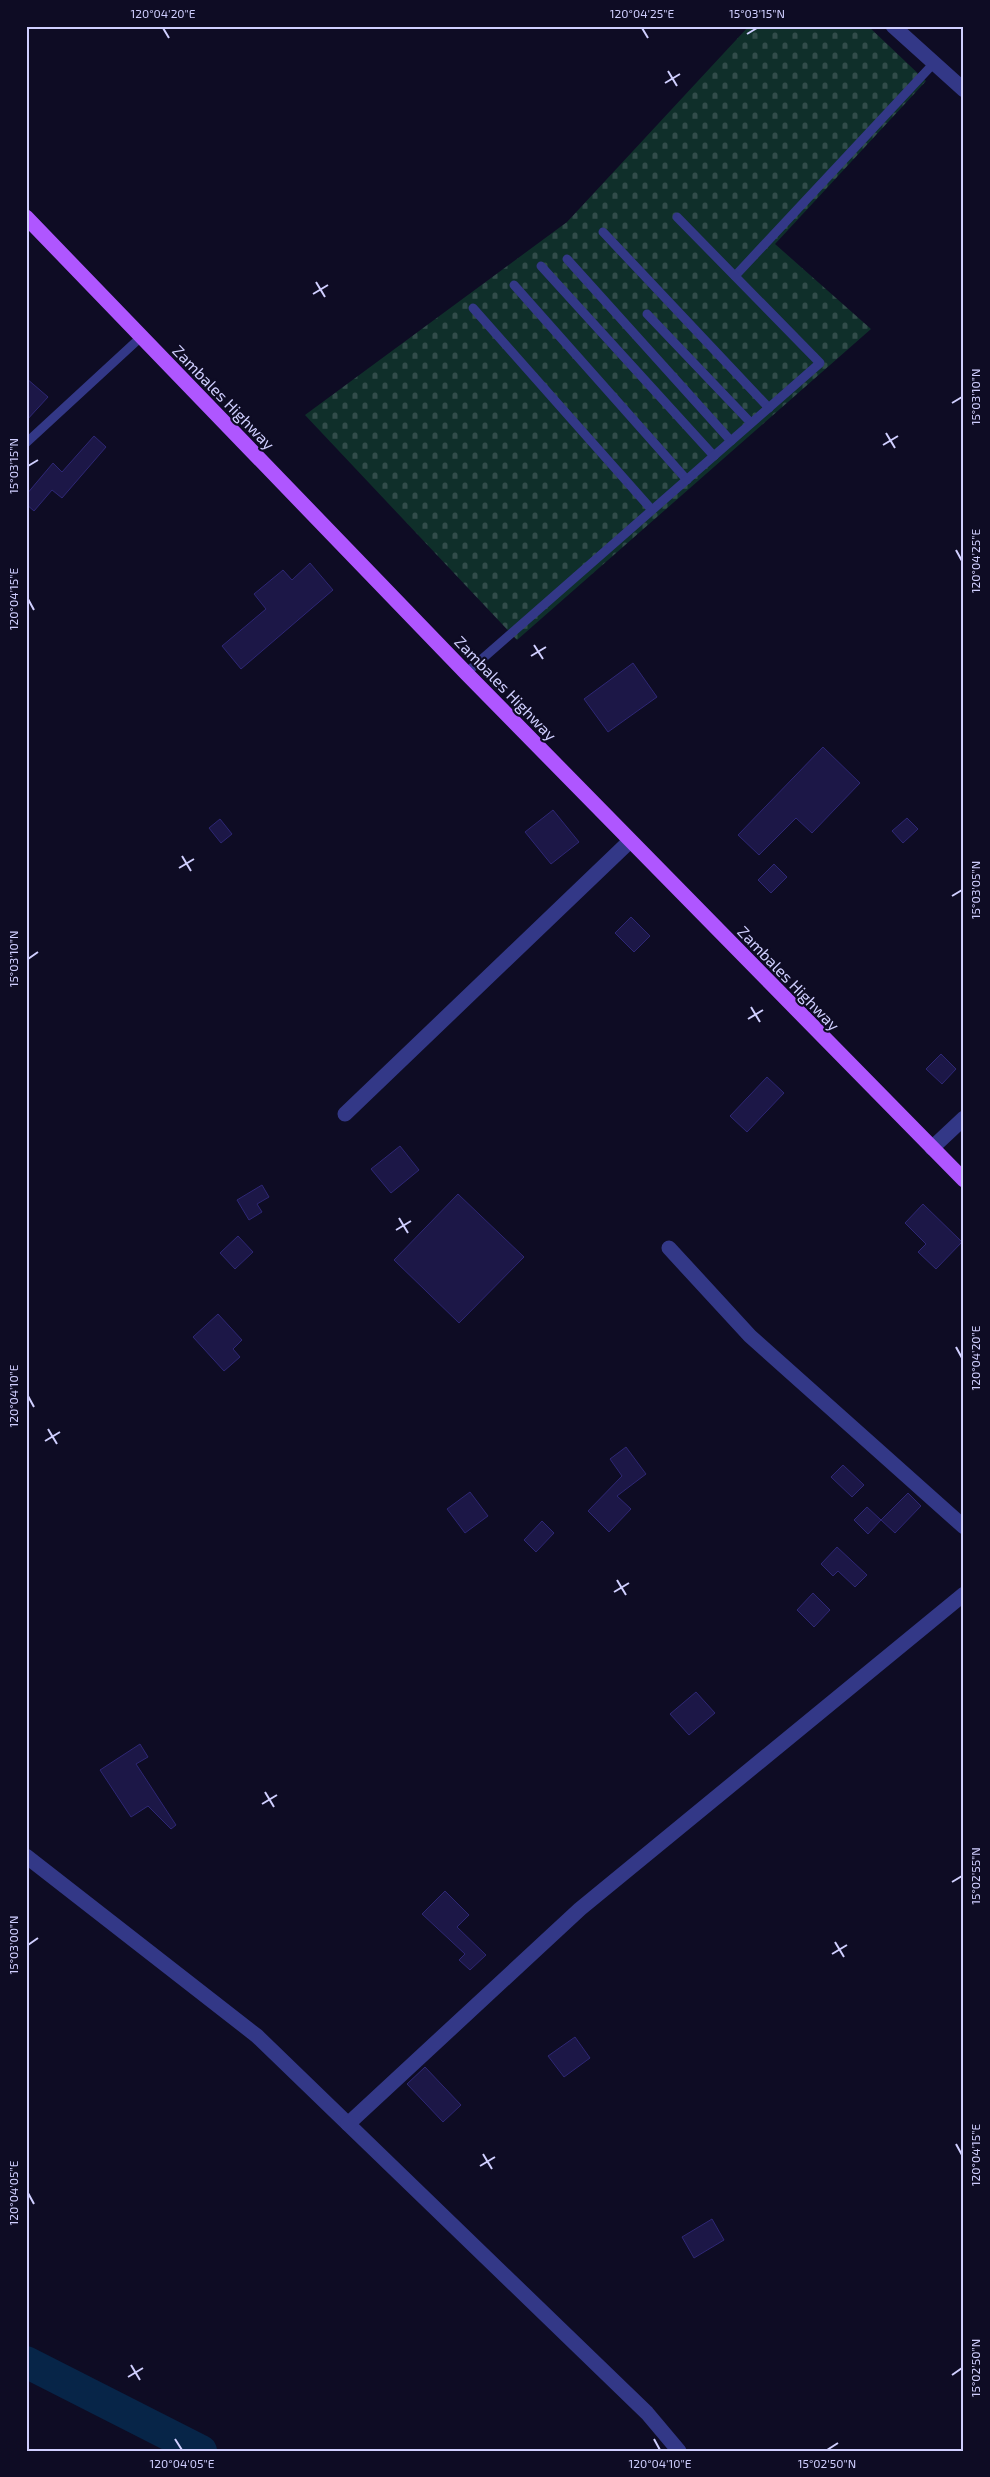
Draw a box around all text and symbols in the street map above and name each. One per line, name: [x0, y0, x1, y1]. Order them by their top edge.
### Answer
text: 120°04'20"E: [130, 6, 196, 20]
text: 120°04'25"E: [610, 6, 674, 20]
text: 15°03'15"N: [729, 6, 785, 20]
street label: Zambales Highway: [169, 341, 279, 454]
text: 15°03'10"N: [968, 369, 982, 425]
text: 15°03'15"N: [6, 438, 20, 494]
text: 120°04'25"E: [968, 529, 982, 593]
text: 120°04'15"E: [6, 568, 20, 630]
street label: Zambales Highway: [451, 632, 561, 745]
text: 15°03'05"N: [968, 861, 982, 919]
street label: Zambales Highway: [734, 922, 844, 1035]
text: 15°03'10"N: [6, 931, 20, 987]
text: 120°04'20"E: [968, 1325, 982, 1391]
text: 120°04'10"E: [6, 1364, 20, 1428]
text: 15°02'55"N: [968, 1847, 982, 1905]
text: 15°03'00"N: [6, 1915, 20, 1975]
text: 120°04'15"E: [968, 2124, 982, 2186]
text: 120°04'05"E: [6, 2160, 20, 2225]
text: 15°02'50"N: [968, 2339, 982, 2397]
text: 120°04'05"E: [150, 2456, 215, 2470]
text: 120°04'10"E: [628, 2456, 692, 2470]
text: 15°02'50"N: [798, 2456, 856, 2470]

